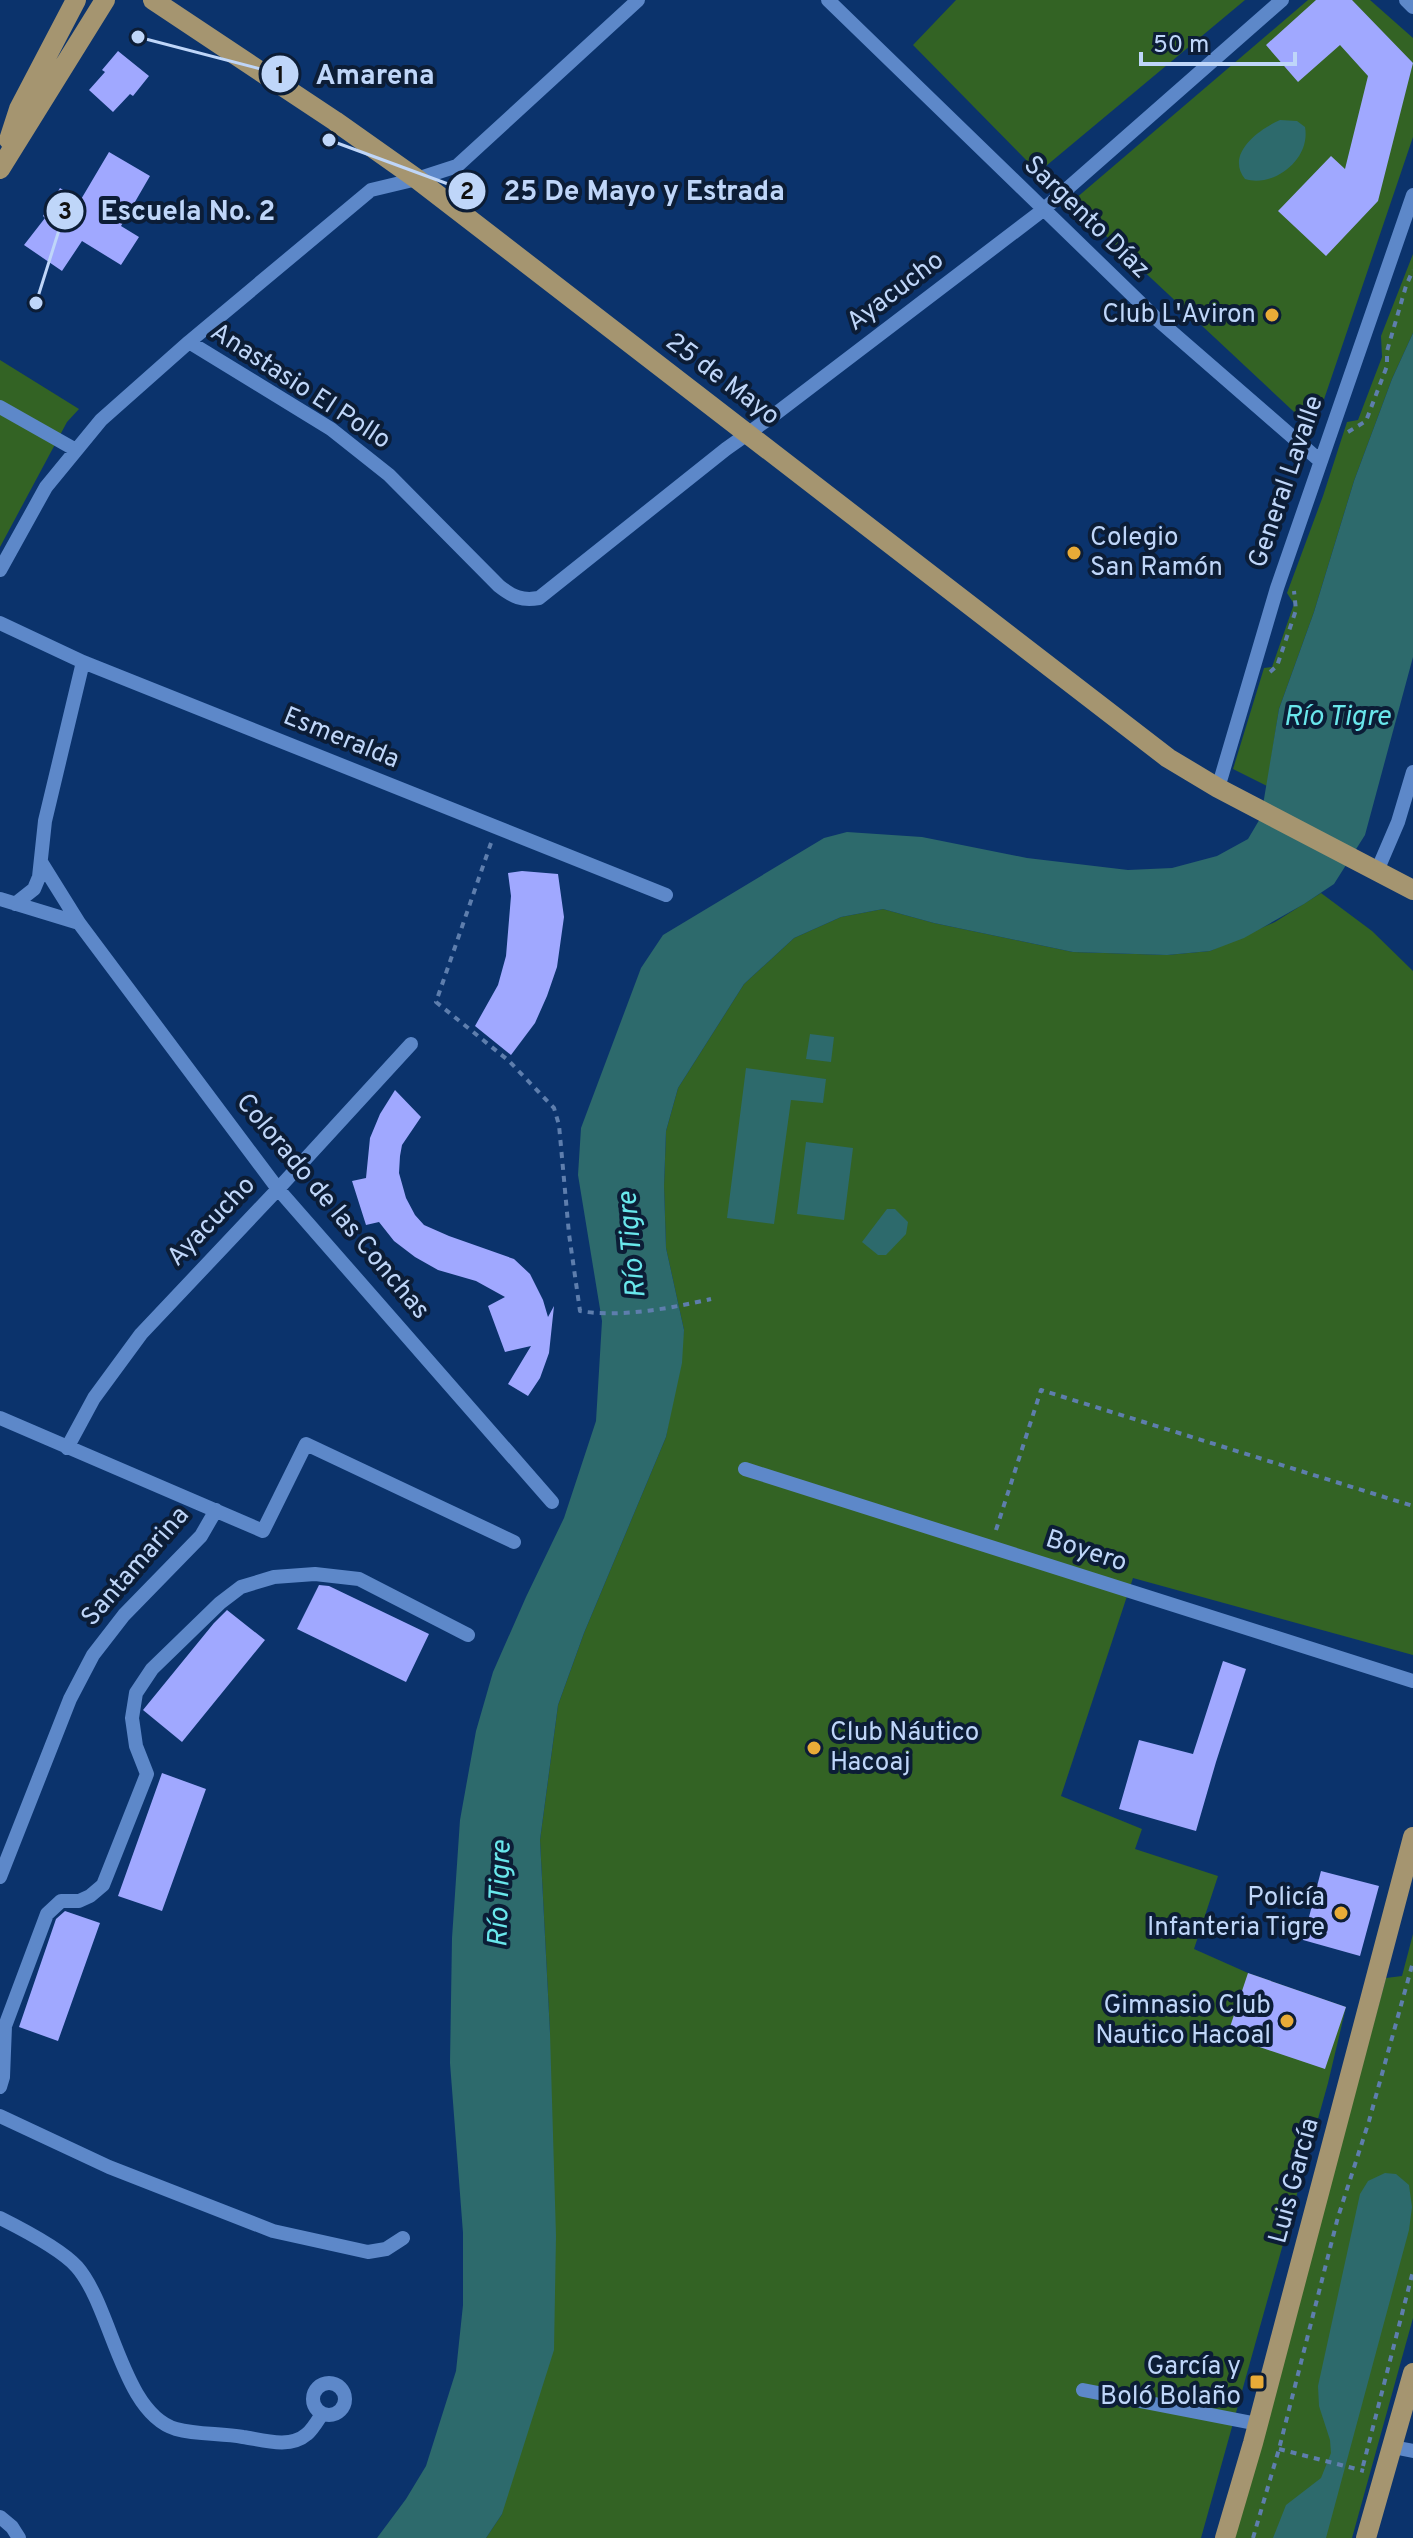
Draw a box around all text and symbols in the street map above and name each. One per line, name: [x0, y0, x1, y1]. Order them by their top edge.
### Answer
scale bar: [1141, 16, 1295, 66]
text: 50 m: [1153, 31, 1209, 61]
callout: Amarena: [260, 48, 451, 100]
text: Amarena: [315, 59, 435, 95]
text: 1: [275, 62, 285, 92]
street label: Sargento Díaz: [1016, 149, 1156, 287]
callout: 25 De Mayo y Estrada: [447, 165, 800, 217]
text: 25 De Mayo y Estrada: [503, 175, 785, 211]
text: 2: [460, 178, 474, 208]
callout: Escuela No. 2: [45, 185, 292, 237]
text: Escuela No. 2: [101, 195, 275, 231]
text: 3: [58, 198, 72, 228]
street label: Ayacucho: [841, 245, 951, 339]
place label: Club L'Aviron: [1102, 299, 1256, 332]
marker: Club L'Aviron: [1263, 306, 1281, 324]
street label: Anastasio El Pollo: [204, 316, 396, 458]
street label: 25 de Mayo: [658, 326, 786, 434]
street label: General Lavalle: [1242, 392, 1332, 572]
place label: Colegio San Ramón: [1090, 522, 1223, 585]
marker: Colegio San Ramón: [1065, 544, 1083, 562]
water label: Río Tigre: [1283, 700, 1391, 736]
street label: Esmeralda: [278, 701, 404, 777]
street label: Colorado de las Conchas: [228, 1087, 436, 1327]
street label: Ayacucho: [161, 1170, 263, 1274]
water label: Río Tigre: [610, 1190, 656, 1300]
street label: Santamarina: [75, 1500, 197, 1634]
street label: Boyero: [1041, 1523, 1131, 1581]
place label: Club Náutico Hacoaj: [830, 1717, 979, 1780]
marker: Club Náutico Hacoaj: [805, 1739, 823, 1757]
water label: Río Tigre: [481, 1839, 521, 1948]
place label: Policía Infanteria Tigre: [1147, 1882, 1325, 1945]
marker: Policía Infanteria Tigre: [1332, 1904, 1350, 1922]
place label: Gimnasio Club Nautico Hacoal: [1095, 1990, 1271, 2053]
marker: Gimnasio Club Nautico Hacoal: [1278, 2012, 1296, 2030]
street label: Luis García: [1262, 2115, 1328, 2247]
place label: García y Boló Bolaño: [1100, 2351, 1241, 2414]
marker: García y Boló Bolaño: [1248, 2373, 1266, 2391]

